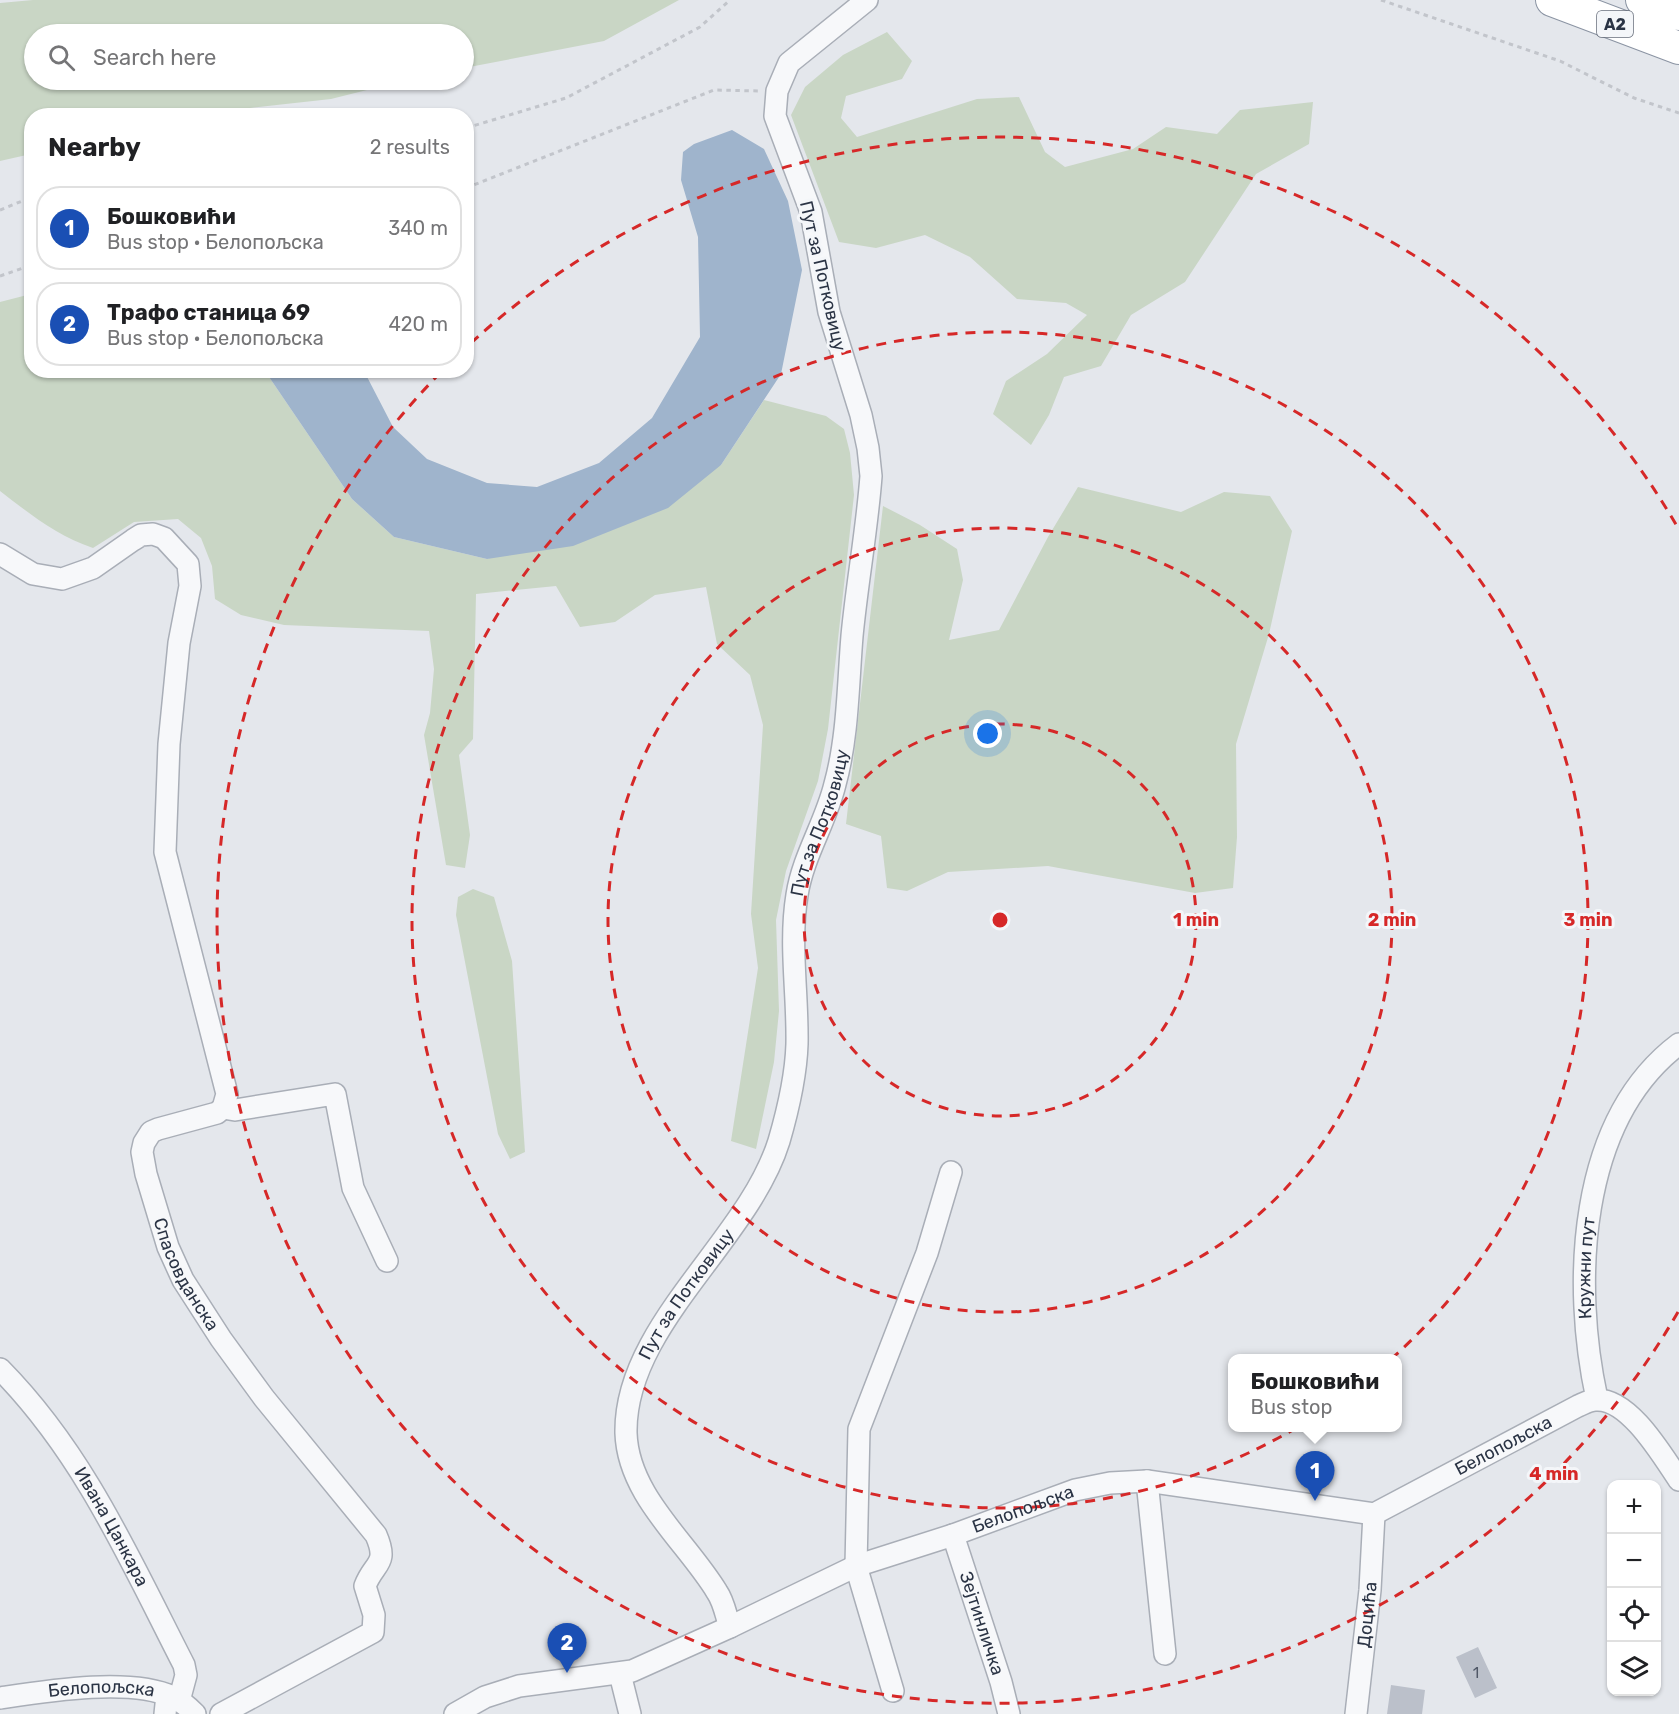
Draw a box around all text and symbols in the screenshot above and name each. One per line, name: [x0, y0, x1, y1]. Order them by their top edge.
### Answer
road number: A2: [1597, 11, 1633, 37]
search box: [24, 24, 474, 90]
icon: search: [45, 41, 78, 74]
text: Search here: [93, 44, 216, 71]
text: Nearby: [48, 132, 141, 163]
text: 2 results: [370, 135, 450, 159]
street label: Пут за Потковицу: [795, 199, 851, 353]
text: Бошковићи: [107, 203, 236, 230]
text: 1: [65, 216, 74, 240]
text: 340 m: [388, 216, 448, 240]
text: Bus stop · Белопољска: [107, 230, 324, 254]
text: Трафо станица 69: [107, 299, 310, 326]
text: 2: [63, 312, 76, 336]
text: 420 m: [388, 312, 448, 336]
text: Bus stop · Белопољска: [107, 326, 324, 350]
your location: [973, 719, 1002, 748]
street label: Пут за Потковицу: [786, 747, 853, 898]
text: 1 min: [1173, 909, 1219, 931]
text: 2 min: [1368, 909, 1416, 931]
text: 3 min: [1564, 909, 1612, 931]
centre of rings: [990, 910, 1010, 930]
street label: Спасовданска: [149, 1215, 224, 1335]
street label: Кружни пут: [1573, 1215, 1600, 1320]
street label: Пут за Потковицу: [634, 1224, 739, 1363]
popup: [1228, 1354, 1402, 1432]
text: Бошковићи: [1251, 1368, 1379, 1395]
text: Bus stop: [1251, 1395, 1332, 1419]
street label: Белопољска: [1451, 1411, 1556, 1480]
pin: 1: [1296, 1452, 1334, 1501]
street label: Ивана Цанкара: [69, 1463, 153, 1590]
text: 4 min: [1529, 1463, 1579, 1485]
street label: Белопољска: [969, 1480, 1077, 1538]
map controls: [1607, 1480, 1661, 1696]
button: +: [1607, 1480, 1661, 1534]
button: −: [1607, 1534, 1661, 1588]
street label: Зејтинличка: [955, 1569, 1009, 1678]
street label: Доцића: [1353, 1581, 1381, 1649]
button: locate: [1607, 1588, 1661, 1642]
pin: 2: [548, 1624, 586, 1673]
button: layers: [1607, 1642, 1661, 1696]
house number: 1: [1473, 1664, 1479, 1682]
street label: Белопољска: [47, 1676, 157, 1702]

